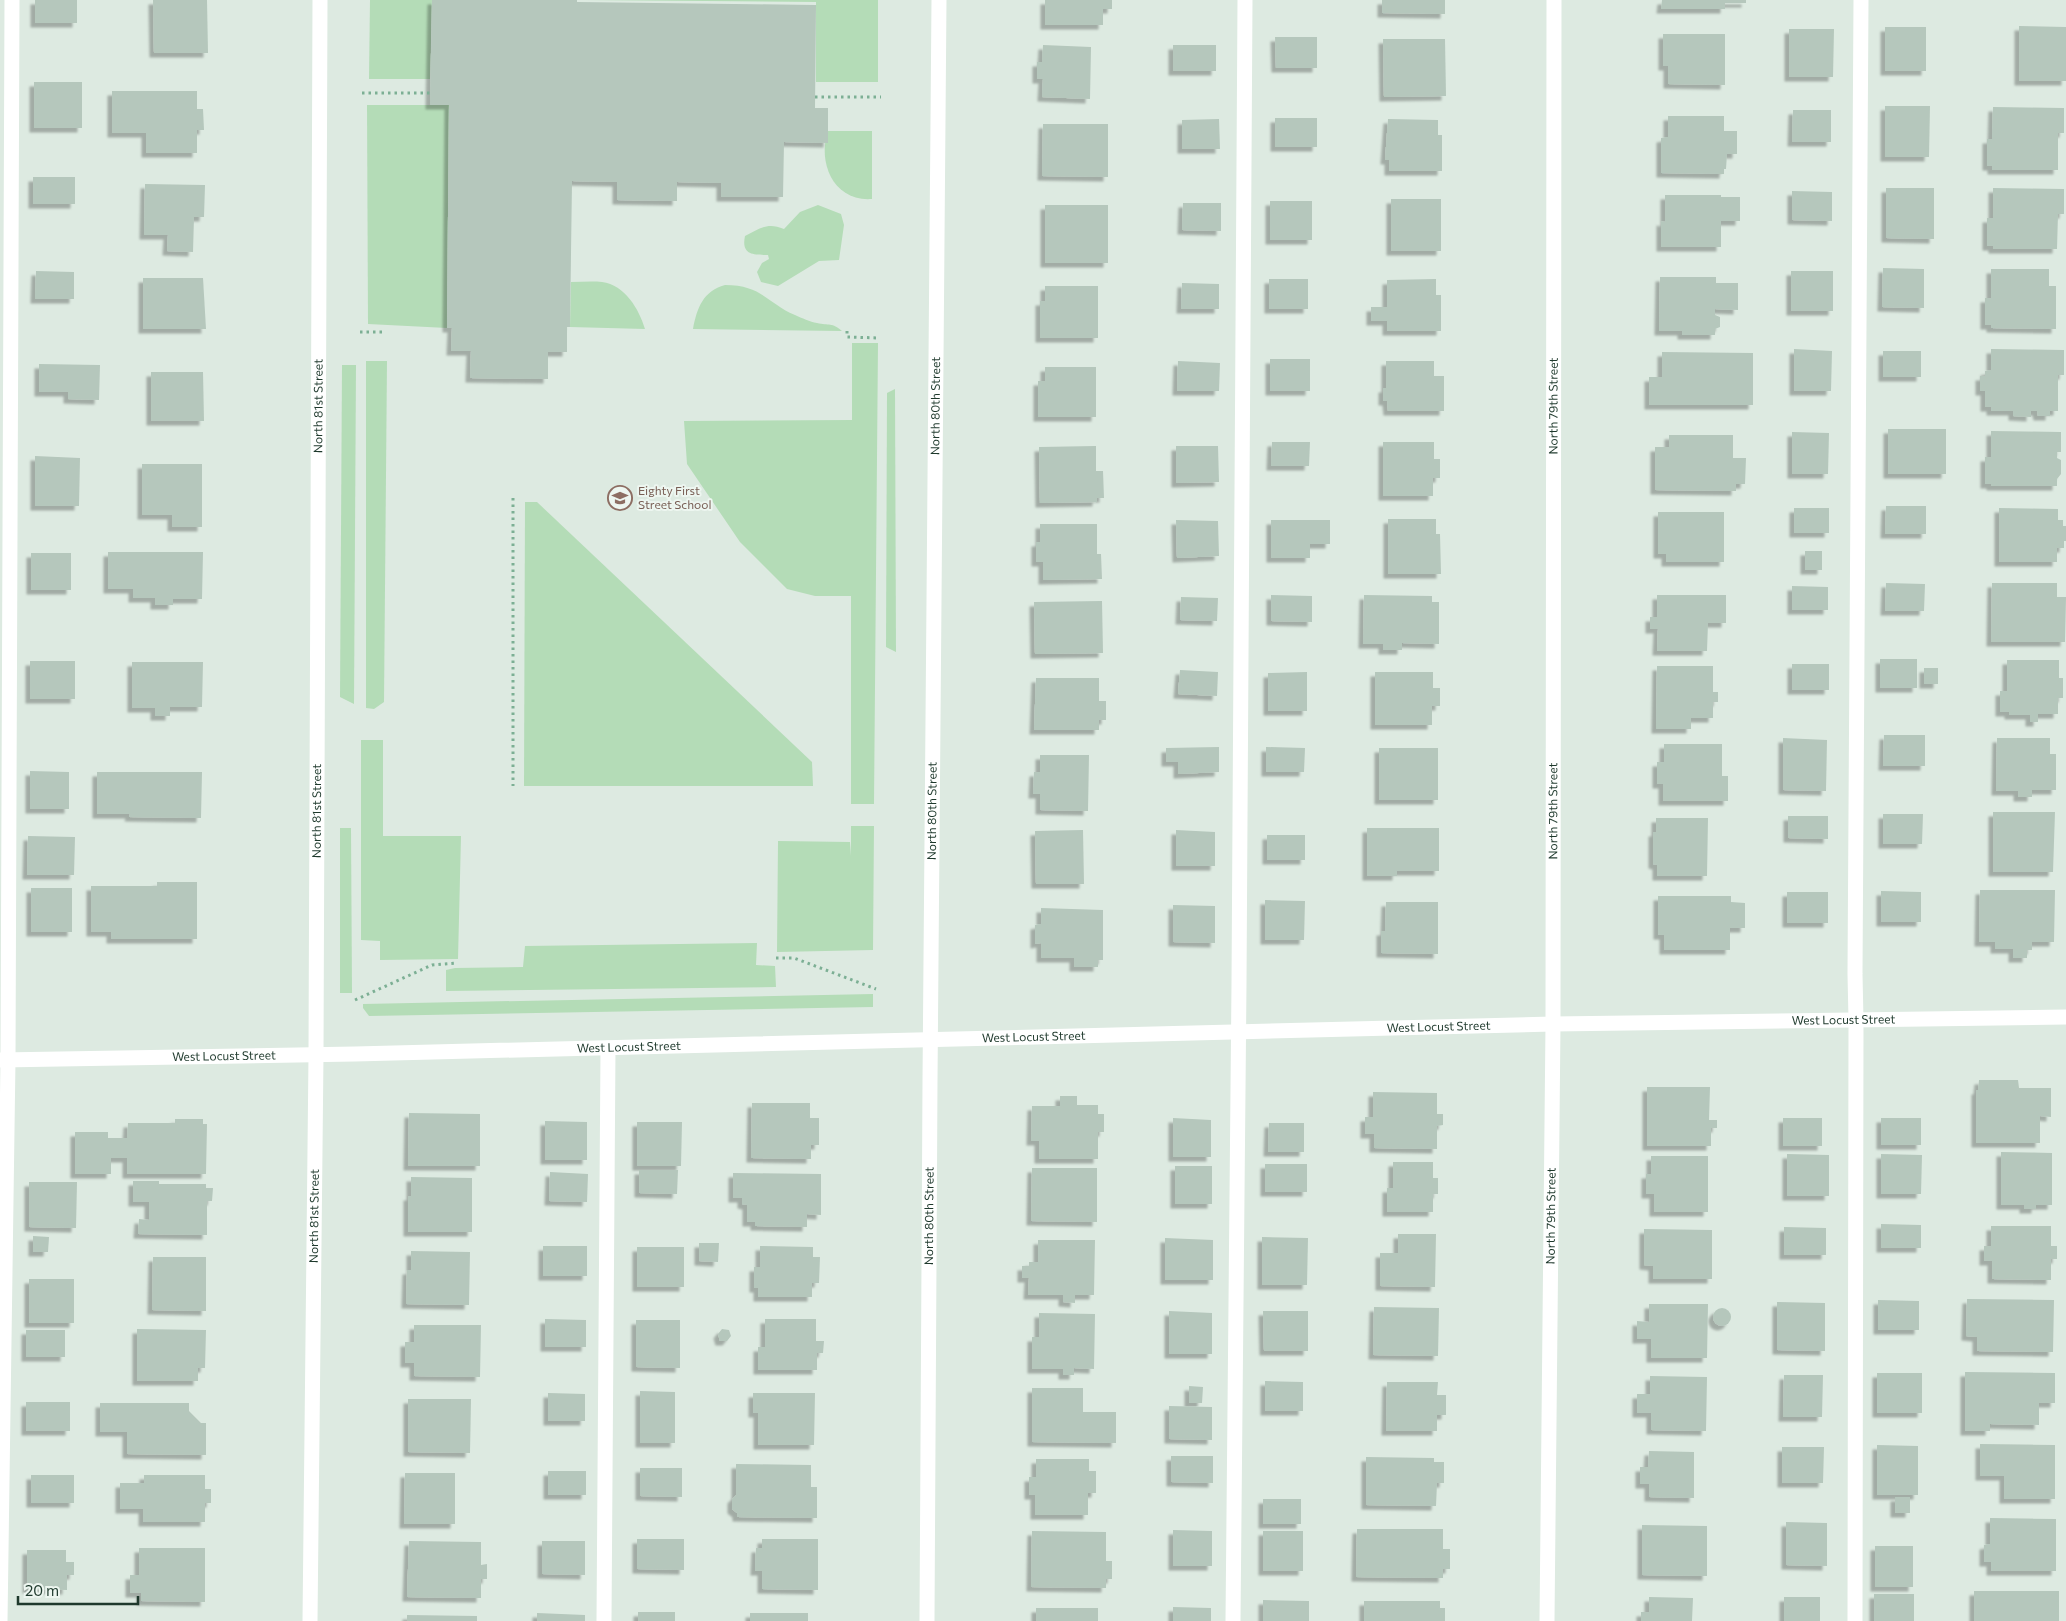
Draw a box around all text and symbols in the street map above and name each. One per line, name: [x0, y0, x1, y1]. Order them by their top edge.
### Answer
street label: North 80th Street: [927, 357, 942, 455]
street label: North 79th Street: [1546, 358, 1560, 454]
street label: North 81st Street: [310, 359, 325, 453]
place label: Eighty First Street School: [638, 483, 711, 511]
school or university icon: Eighty First Street School: [607, 485, 633, 511]
street label: North 80th Street: [924, 762, 939, 860]
street label: North 79th Street: [1545, 763, 1559, 859]
street label: North 81st Street: [309, 764, 323, 858]
street label: West Locust Street: [1792, 1011, 1896, 1027]
street label: West Locust Street: [1387, 1018, 1491, 1034]
street label: West Locust Street: [982, 1028, 1086, 1044]
street label: West Locust Street: [577, 1038, 681, 1054]
street label: West Locust Street: [172, 1047, 276, 1063]
street label: North 80th Street: [921, 1167, 936, 1265]
street label: North 79th Street: [1543, 1167, 1558, 1265]
street label: North 81st Street: [306, 1169, 321, 1263]
scale bar: [18, 1574, 138, 1606]
text: 20 m: [25, 1581, 59, 1599]

